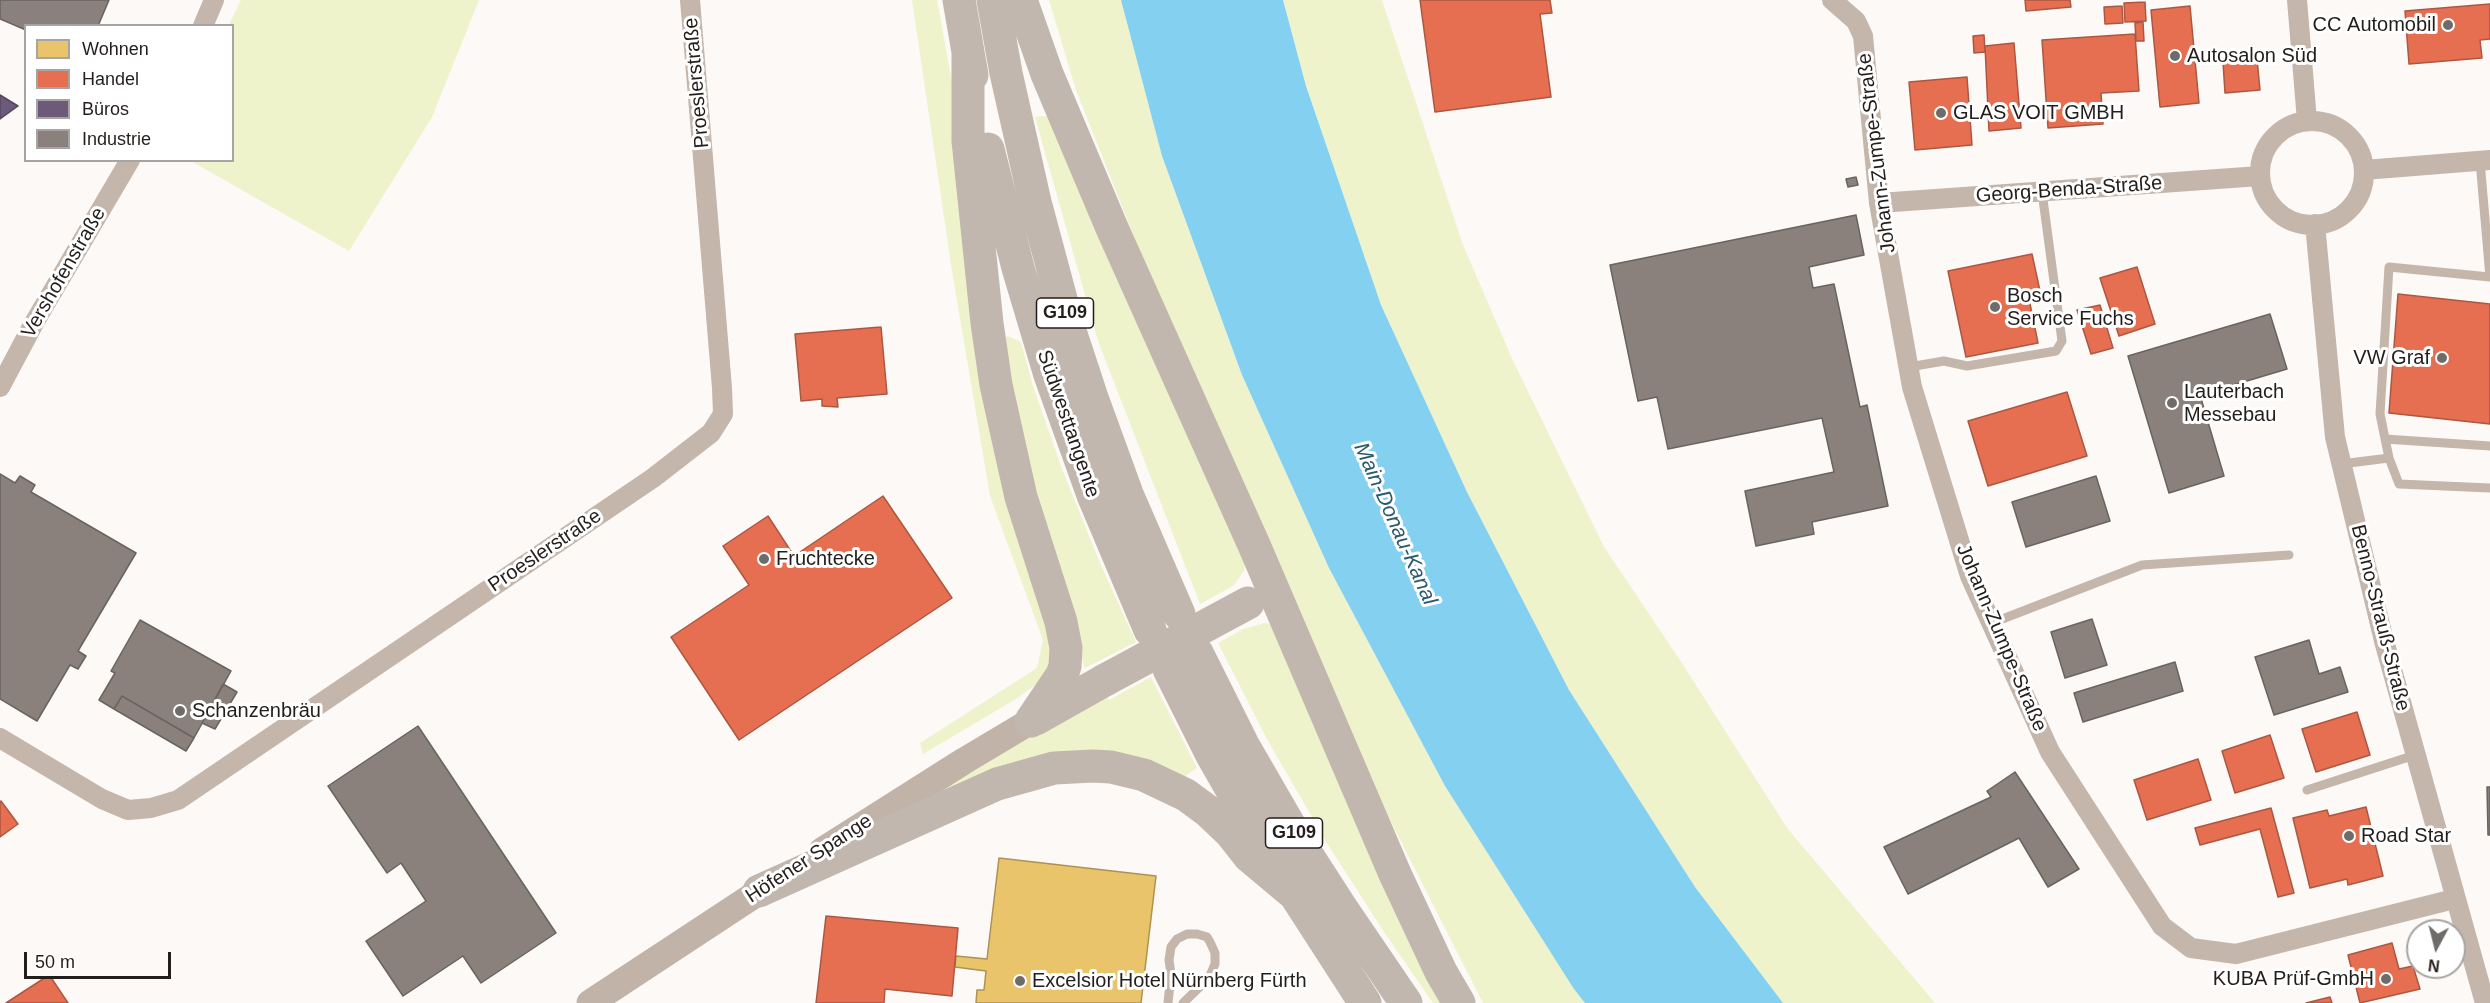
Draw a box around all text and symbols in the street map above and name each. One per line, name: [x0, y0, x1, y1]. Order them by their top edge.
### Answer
place label: CC Automobil: [2313, 13, 2436, 37]
street label: Proeslerstraße: [679, 17, 715, 149]
marker: CC Automobil: [2441, 18, 2455, 32]
legend: [24, 24, 234, 162]
text: Wohnen: [82, 39, 149, 59]
place label: Autosalon Süd: [2187, 44, 2317, 68]
marker: Autosalon Süd: [2168, 49, 2182, 63]
street label: Johann-Zumpe-Straße: [1853, 52, 1901, 254]
text: Handel: [82, 69, 139, 89]
text: Büros: [82, 99, 129, 119]
place label: GLAS VOIT GMBH: [1953, 101, 2124, 125]
marker: GLAS VOIT GMBH: [1934, 106, 1948, 120]
text: Industrie: [82, 129, 151, 149]
street label: Georg-Benda-Straße: [1975, 172, 2163, 208]
street label: Vershofenstraße: [17, 203, 111, 343]
place label: Bosch Service Fuchs: [2007, 284, 2134, 331]
road number: G109: [1036, 298, 1094, 328]
marker: Bosch Service Fuchs: [1988, 300, 2002, 314]
place label: VW Graf: [2353, 346, 2430, 370]
street label: Südwesttangente: [1031, 347, 1105, 501]
marker: VW Graf: [2435, 351, 2449, 365]
place label: Lauterbach Messebau: [2184, 380, 2284, 427]
marker: Lauterbach Messebau: [2165, 396, 2179, 410]
water label: Main-Donau-Kanal: [1348, 439, 1442, 609]
street label: Proeslerstraße: [484, 504, 606, 598]
street label: Benno-Strauß-Straße: [2345, 522, 2415, 714]
street label: Johann-Zumpe-Straße: [1951, 541, 2051, 735]
place label: Fruchtecke: [776, 547, 875, 571]
marker: Fruchtecke: [757, 552, 771, 566]
place label: Schanzenbräu: [192, 699, 321, 723]
marker: Schanzenbräu: [173, 704, 187, 718]
street label: Höfener Spange: [741, 809, 877, 909]
road number: G109: [1266, 818, 1322, 848]
place label: Road Star: [2361, 824, 2451, 848]
marker: Road Star: [2342, 829, 2356, 843]
north arrow: [2406, 919, 2466, 979]
scale bar: [27, 940, 174, 978]
text: 50 m: [35, 952, 75, 972]
text: N: [2427, 956, 2441, 975]
place label: KUBA Prüf-GmbH: [2213, 967, 2374, 991]
place label: Excelsior Hotel Nürnberg Fürth: [1032, 969, 1307, 993]
marker: KUBA Prüf-GmbH: [2379, 972, 2393, 986]
marker: Excelsior Hotel Nürnberg Fürth: [1013, 974, 1027, 988]

